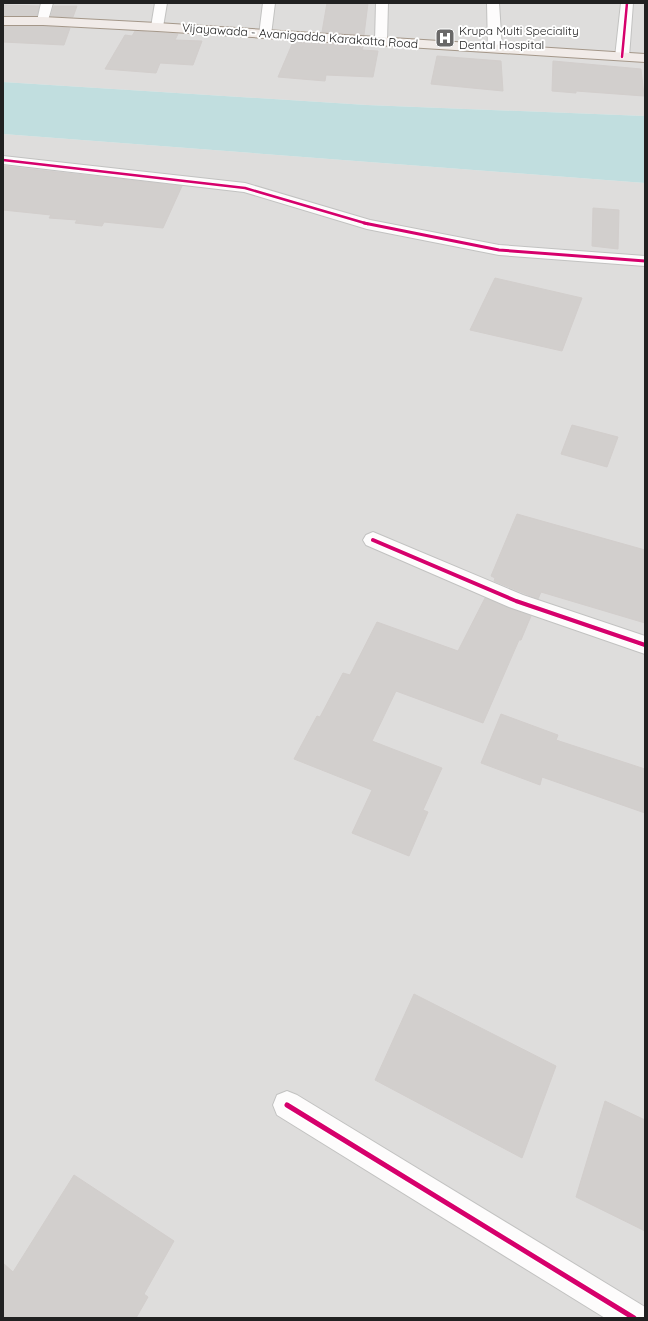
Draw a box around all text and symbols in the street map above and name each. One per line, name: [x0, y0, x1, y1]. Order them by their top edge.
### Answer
street label: Vijayawada - Avanigadda Karakatta Road: [181, 20, 419, 51]
place label: Krupa Multi Speciality Dental Hospital: [459, 23, 579, 52]
hospital icon: Krupa Multi Speciality Dental Hospital: [434, 27, 456, 49]

